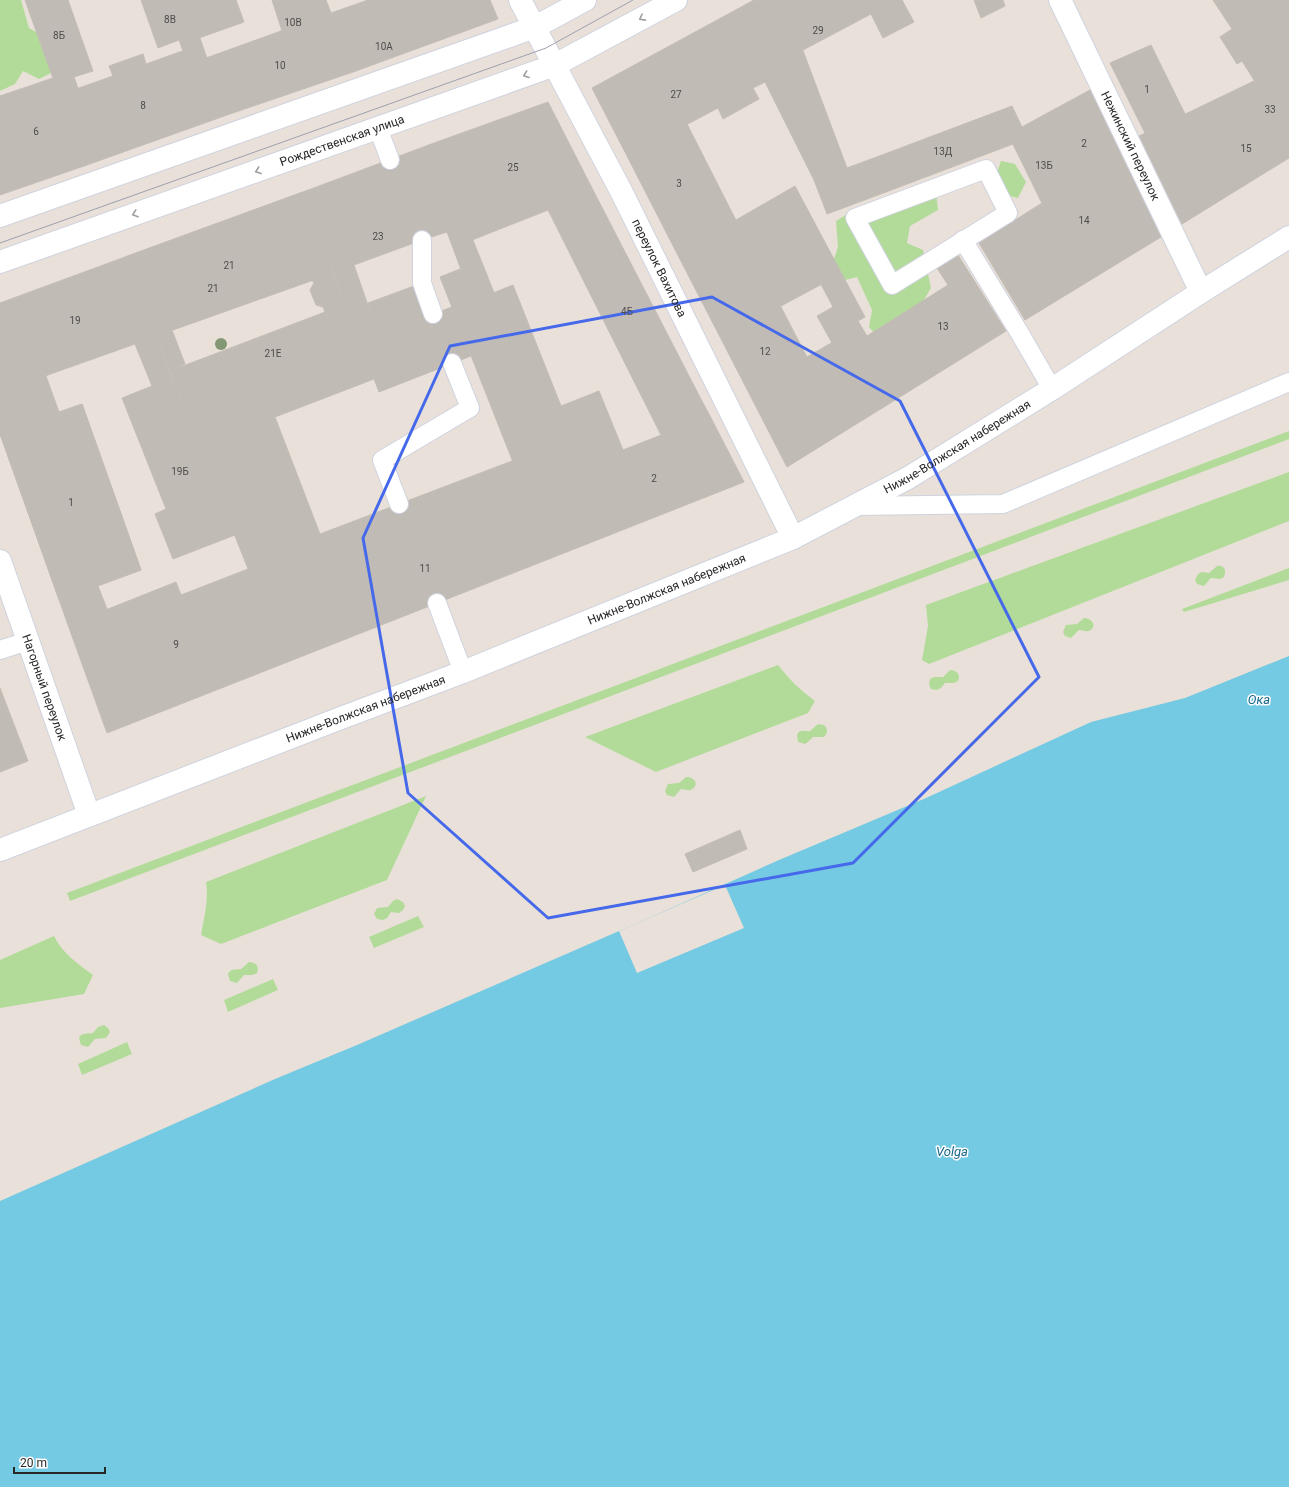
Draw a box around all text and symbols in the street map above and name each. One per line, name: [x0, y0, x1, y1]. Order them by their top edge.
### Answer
house number: 8В: [164, 14, 176, 25]
one-way arrow: [639, 14, 646, 21]
house number: 10В: [284, 17, 302, 28]
house number: 29: [812, 25, 824, 36]
house number: 8Б: [53, 30, 65, 41]
house number: 10А: [375, 41, 393, 52]
house number: 10: [274, 60, 286, 71]
one-way arrow: [522, 71, 529, 79]
house number: 1: [1144, 84, 1150, 95]
house number: 27: [670, 89, 682, 100]
street label: Нежинский переулок: [1098, 89, 1163, 203]
house number: 8: [140, 100, 146, 111]
house number: 33: [1264, 104, 1276, 115]
street label: Рождественская улица: [278, 112, 406, 169]
house number: 6: [33, 126, 39, 137]
house number: 2: [1081, 138, 1087, 149]
house number: 15: [1240, 143, 1252, 154]
house number: 13Д: [934, 146, 953, 157]
house number: 13Б: [1035, 160, 1053, 171]
house number: 25: [507, 162, 519, 173]
one-way arrow: [255, 166, 262, 174]
house number: 3: [676, 178, 682, 189]
one-way arrow: [132, 209, 139, 218]
house number: 14: [1078, 215, 1090, 226]
street label: переулок Вахитова: [629, 217, 689, 319]
house number: 23: [372, 231, 384, 242]
house number: 21: [223, 260, 235, 271]
house number: 21: [207, 283, 219, 294]
house number: 4Б: [621, 306, 633, 317]
house number: 19: [69, 315, 81, 326]
house number: 13: [937, 321, 949, 332]
house number: 12: [759, 346, 771, 357]
house number: 21Е: [265, 348, 282, 359]
street label: Нижне-Волжская набережная: [881, 397, 1033, 496]
house number: 19Б: [171, 466, 189, 477]
house number: 2: [651, 473, 657, 484]
house number: 1: [68, 497, 74, 508]
street label: Нижне-Волжская набережная: [586, 551, 748, 628]
house number: 11: [419, 563, 431, 574]
street label: Нагорный переулок: [19, 632, 70, 743]
house number: 9: [173, 639, 179, 650]
street label: Нижне-Волжская набережная: [284, 672, 447, 746]
water label: Ока: [1248, 692, 1270, 707]
water label: Volga: [936, 1144, 968, 1159]
scale bar: [14, 1449, 105, 1475]
text: 20 m: [20, 1456, 47, 1470]

